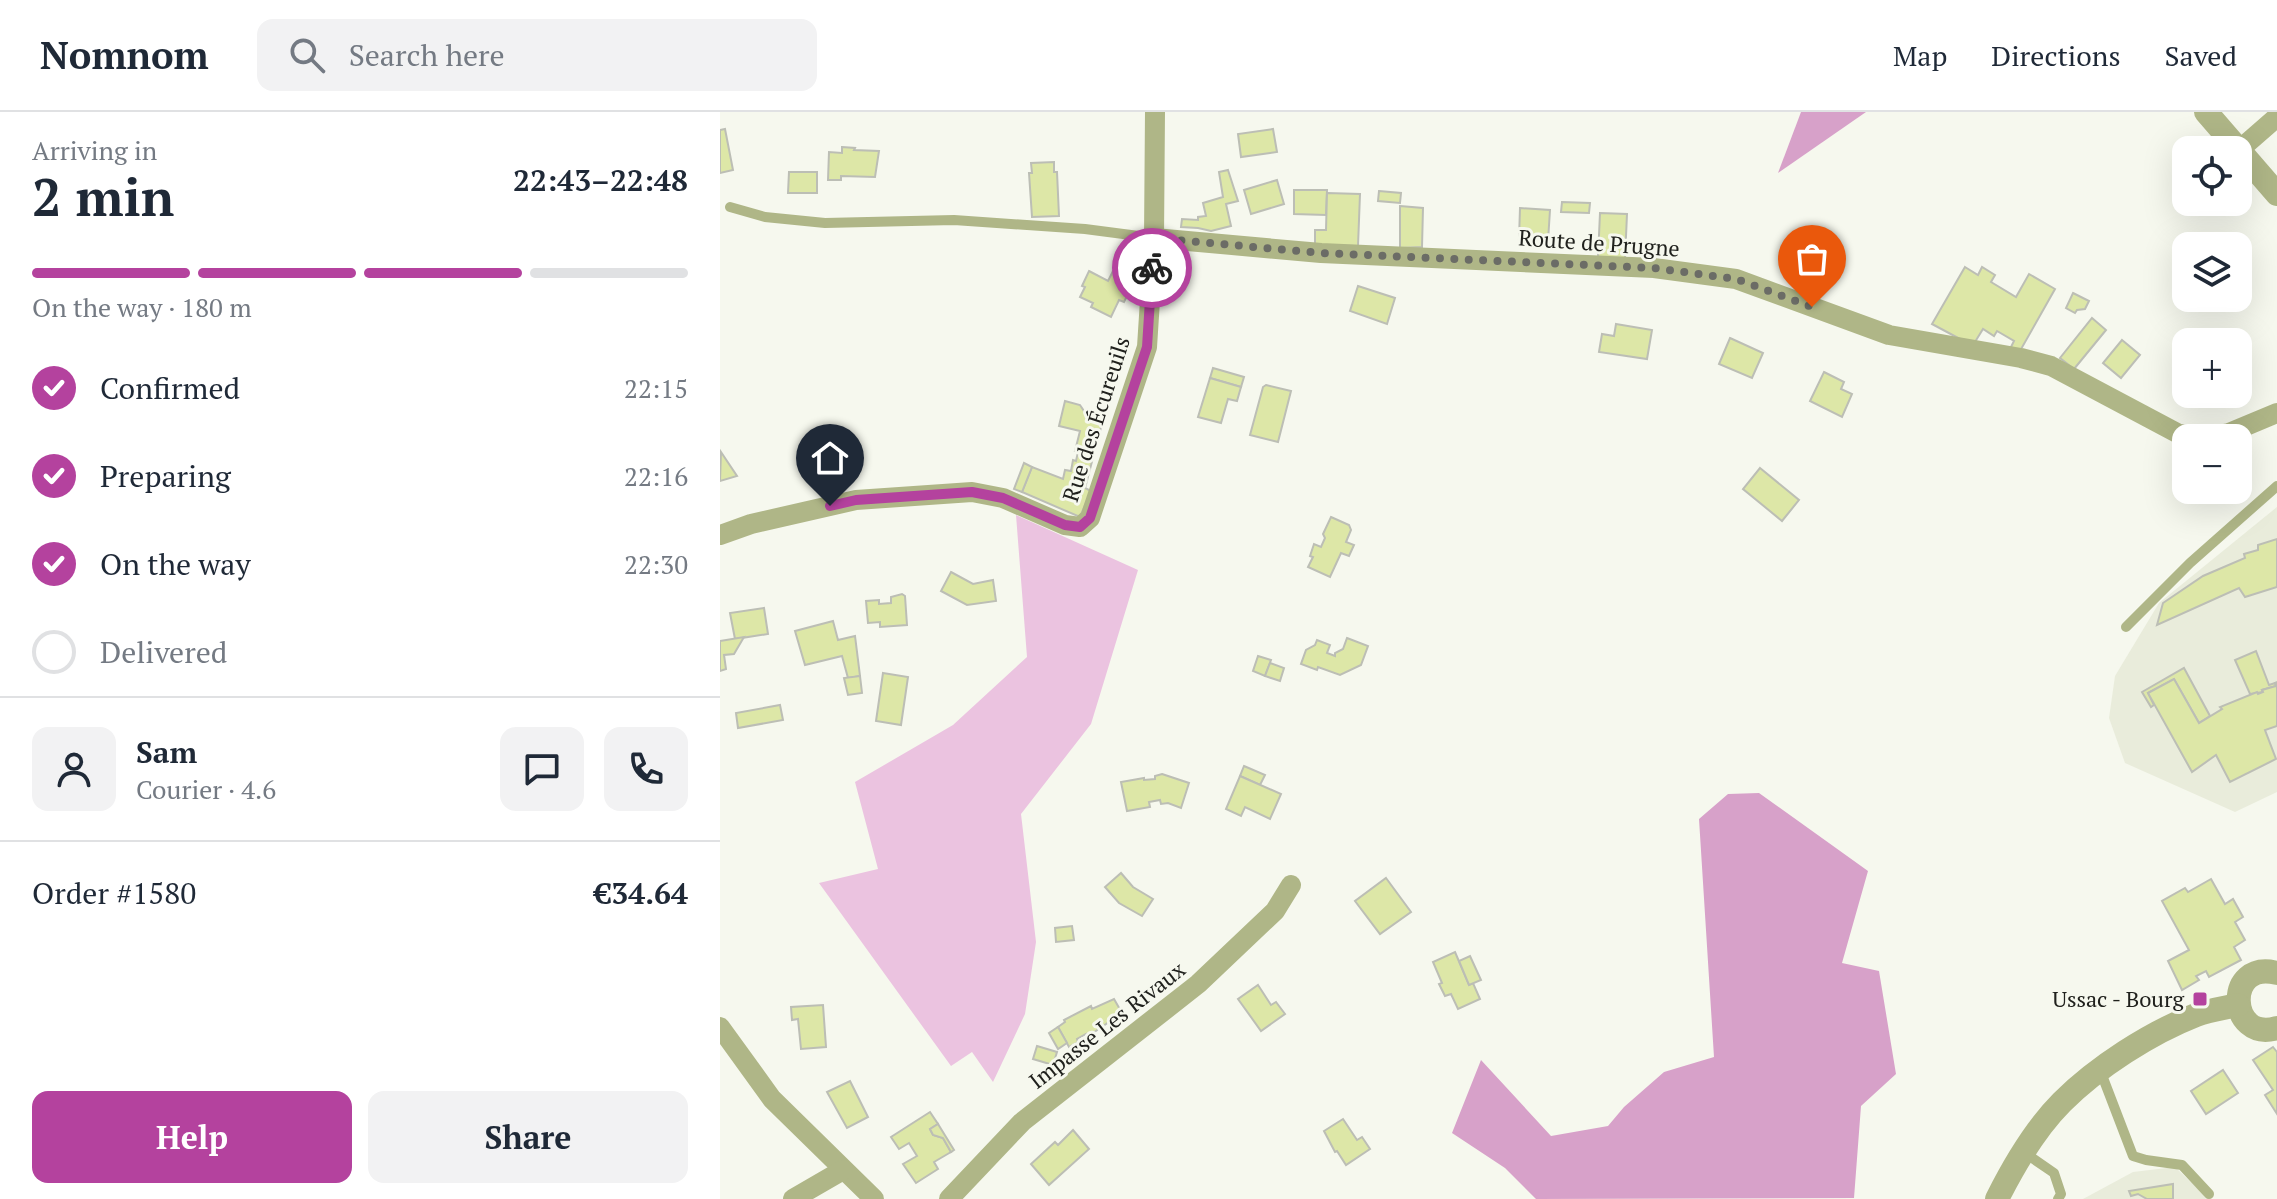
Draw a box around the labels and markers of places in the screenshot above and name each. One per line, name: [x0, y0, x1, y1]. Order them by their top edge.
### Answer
pin: [1778, 225, 1846, 307]
pin: [796, 424, 864, 506]
place label: Ussac - Bourg: [2052, 984, 2184, 1013]
marker: Ussac - Bourg: [2191, 990, 2209, 1008]

